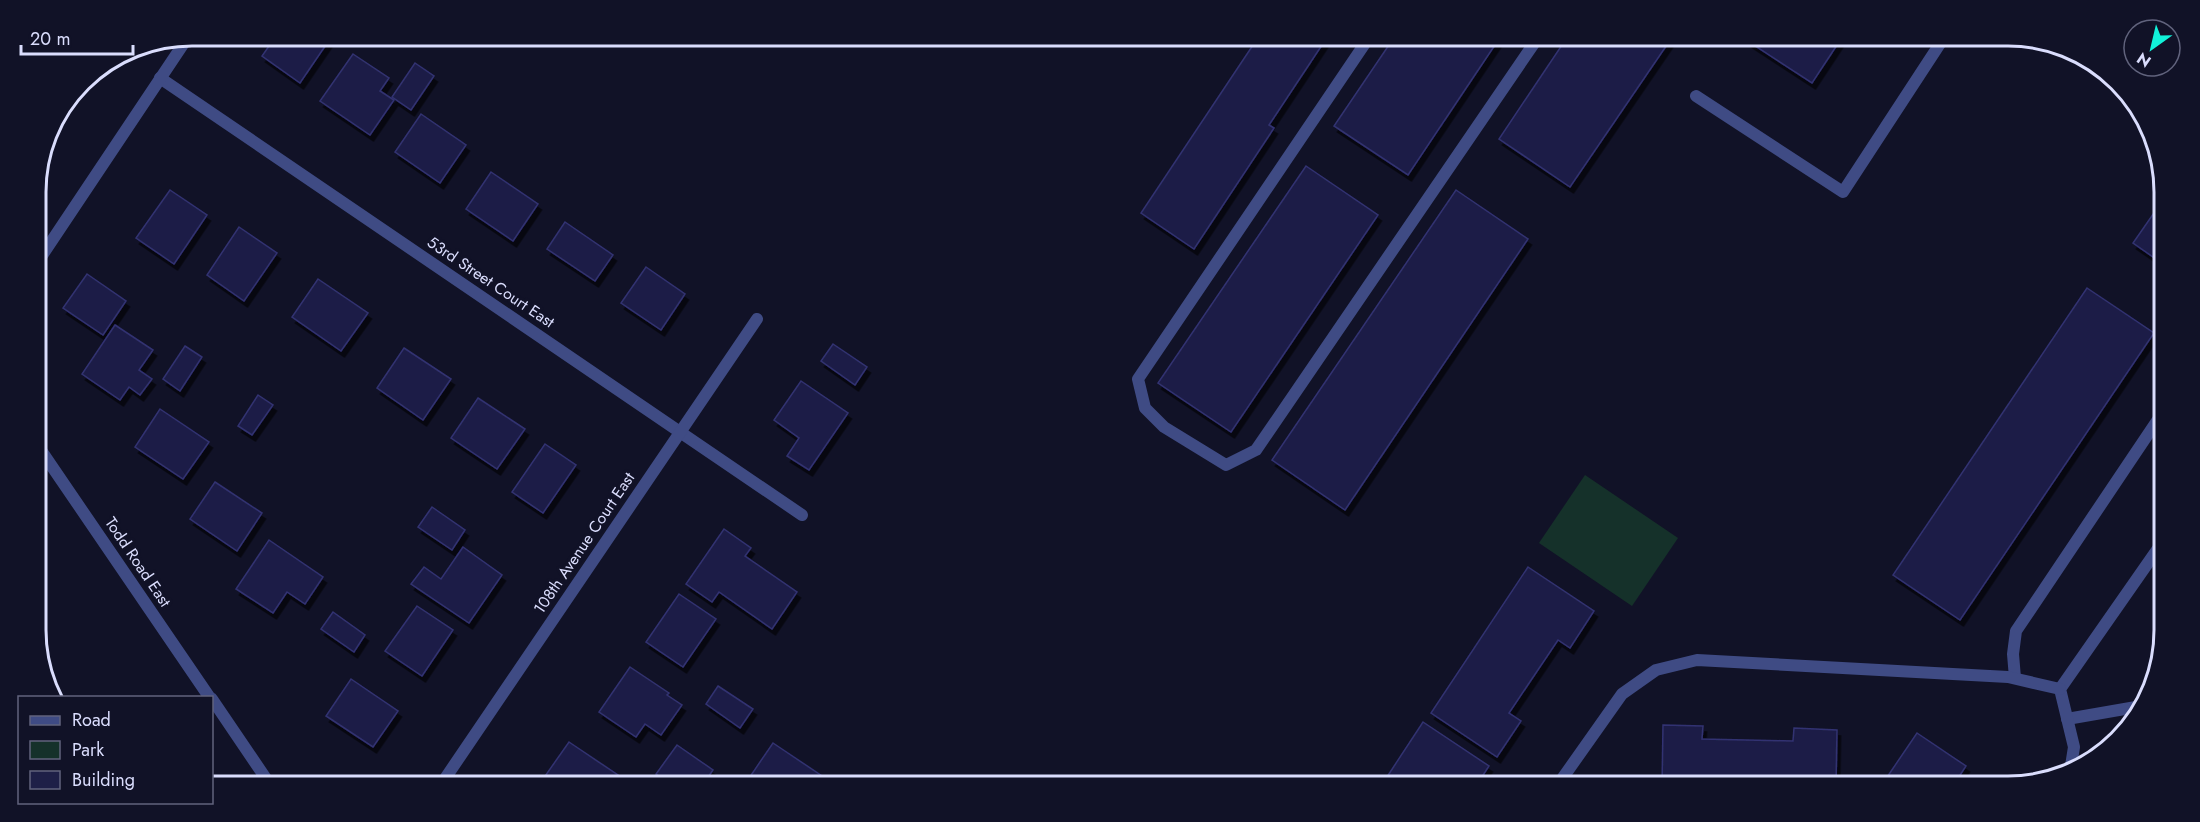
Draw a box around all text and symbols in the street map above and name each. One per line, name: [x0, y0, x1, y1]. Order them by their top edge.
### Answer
scale bar: [21, 18, 134, 56]
north arrow: [2122, 18, 2182, 78]
text: 20 m: [30, 26, 70, 52]
text: N: [2132, 47, 2156, 73]
street label: 53rd Street Court East: [423, 231, 559, 333]
street label: 108th Avenue Court East: [528, 468, 640, 618]
street label: Todd Road East: [99, 513, 177, 612]
legend: [18, 696, 213, 804]
text: Road: [72, 707, 111, 733]
text: Park: [72, 737, 104, 763]
text: Building: [72, 767, 135, 793]

